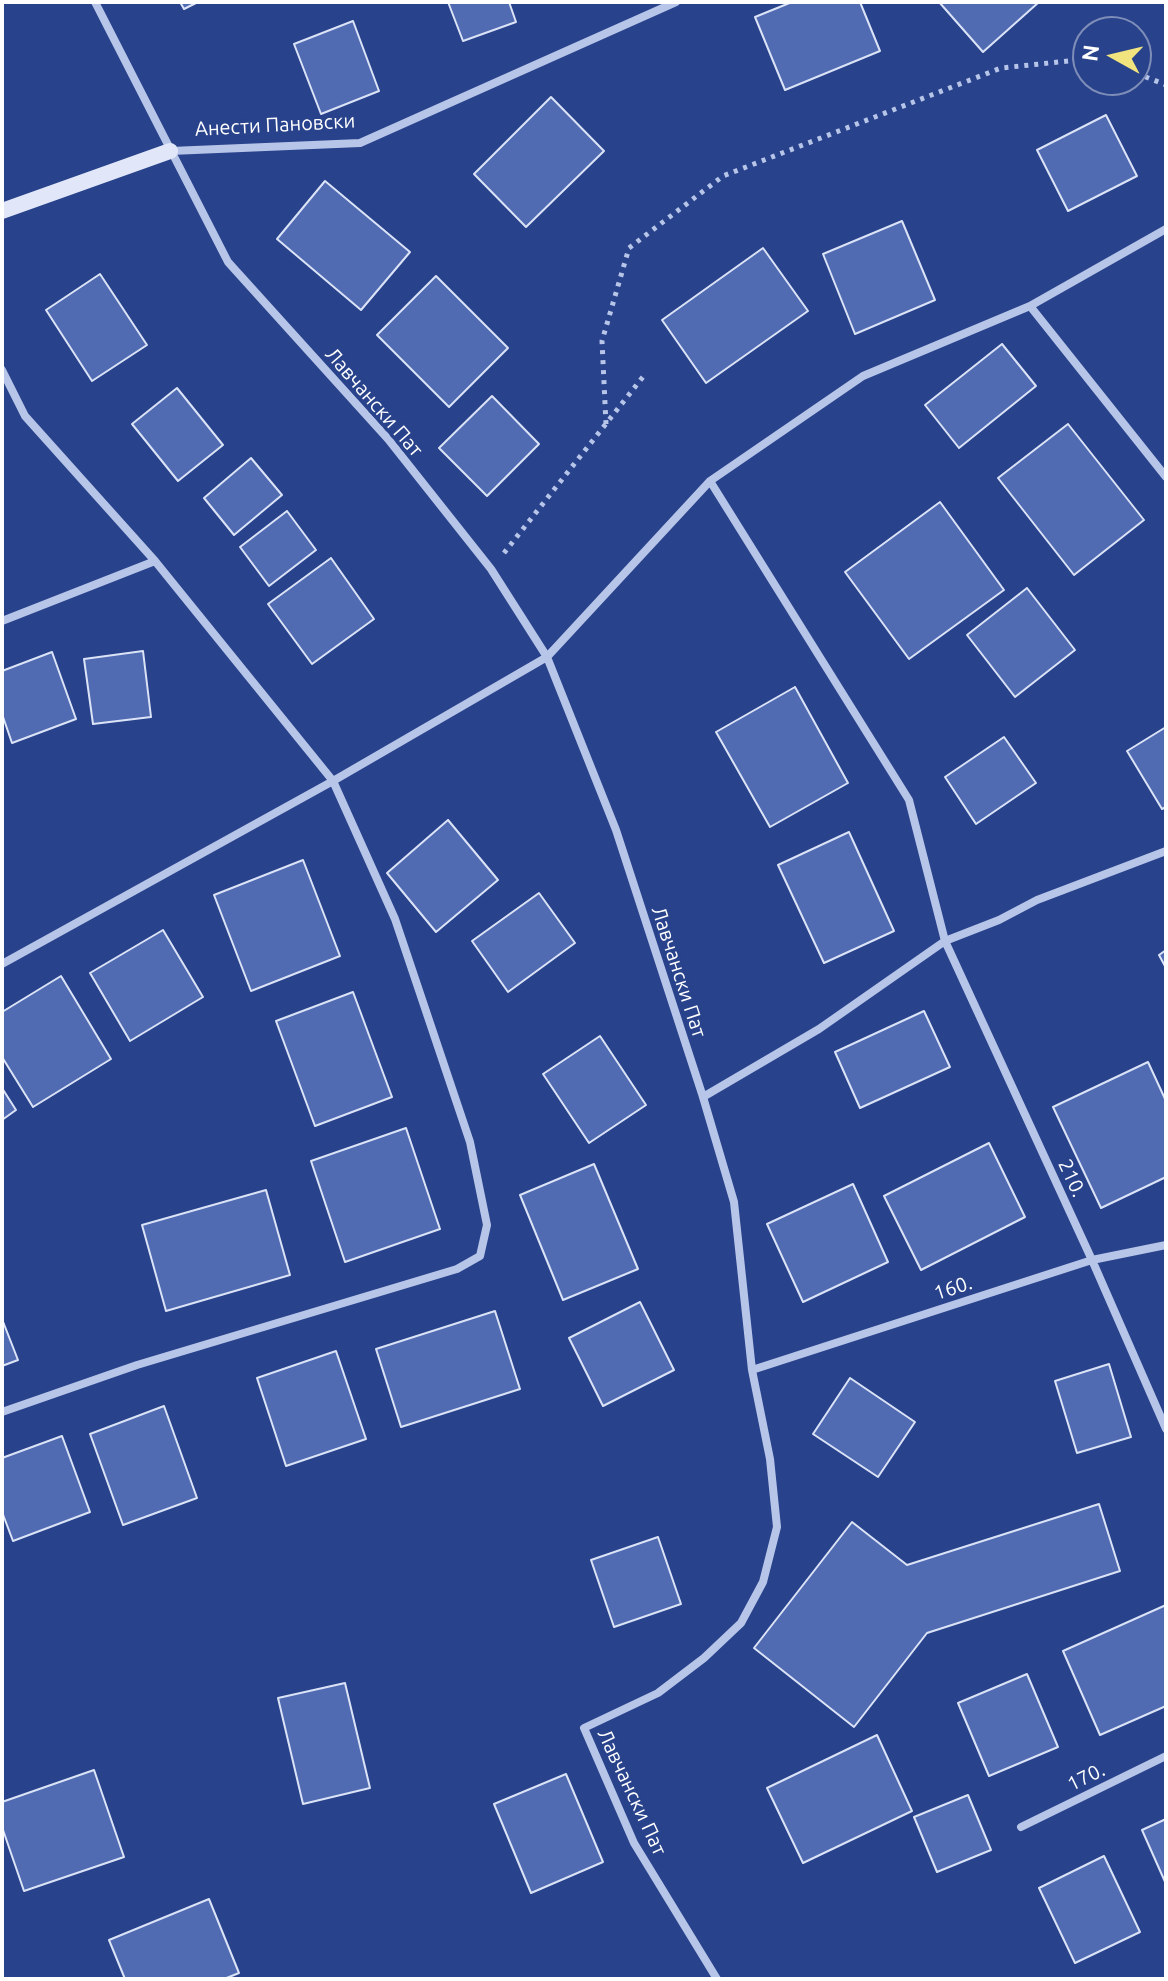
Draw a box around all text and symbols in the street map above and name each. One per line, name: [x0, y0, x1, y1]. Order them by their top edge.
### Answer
north arrow: [1072, 16, 1152, 96]
text: N: [1076, 43, 1103, 63]
street label: Анести Пановски: [194, 109, 356, 141]
street label: Лавчански Пат: [320, 343, 428, 461]
street label: Лавчански Пат: [646, 903, 712, 1041]
street label: 210.: [1053, 1155, 1091, 1201]
street label: 160.: [931, 1271, 975, 1305]
street label: Лавчански Пат: [592, 1725, 672, 1859]
street label: 170.: [1063, 1758, 1109, 1796]

